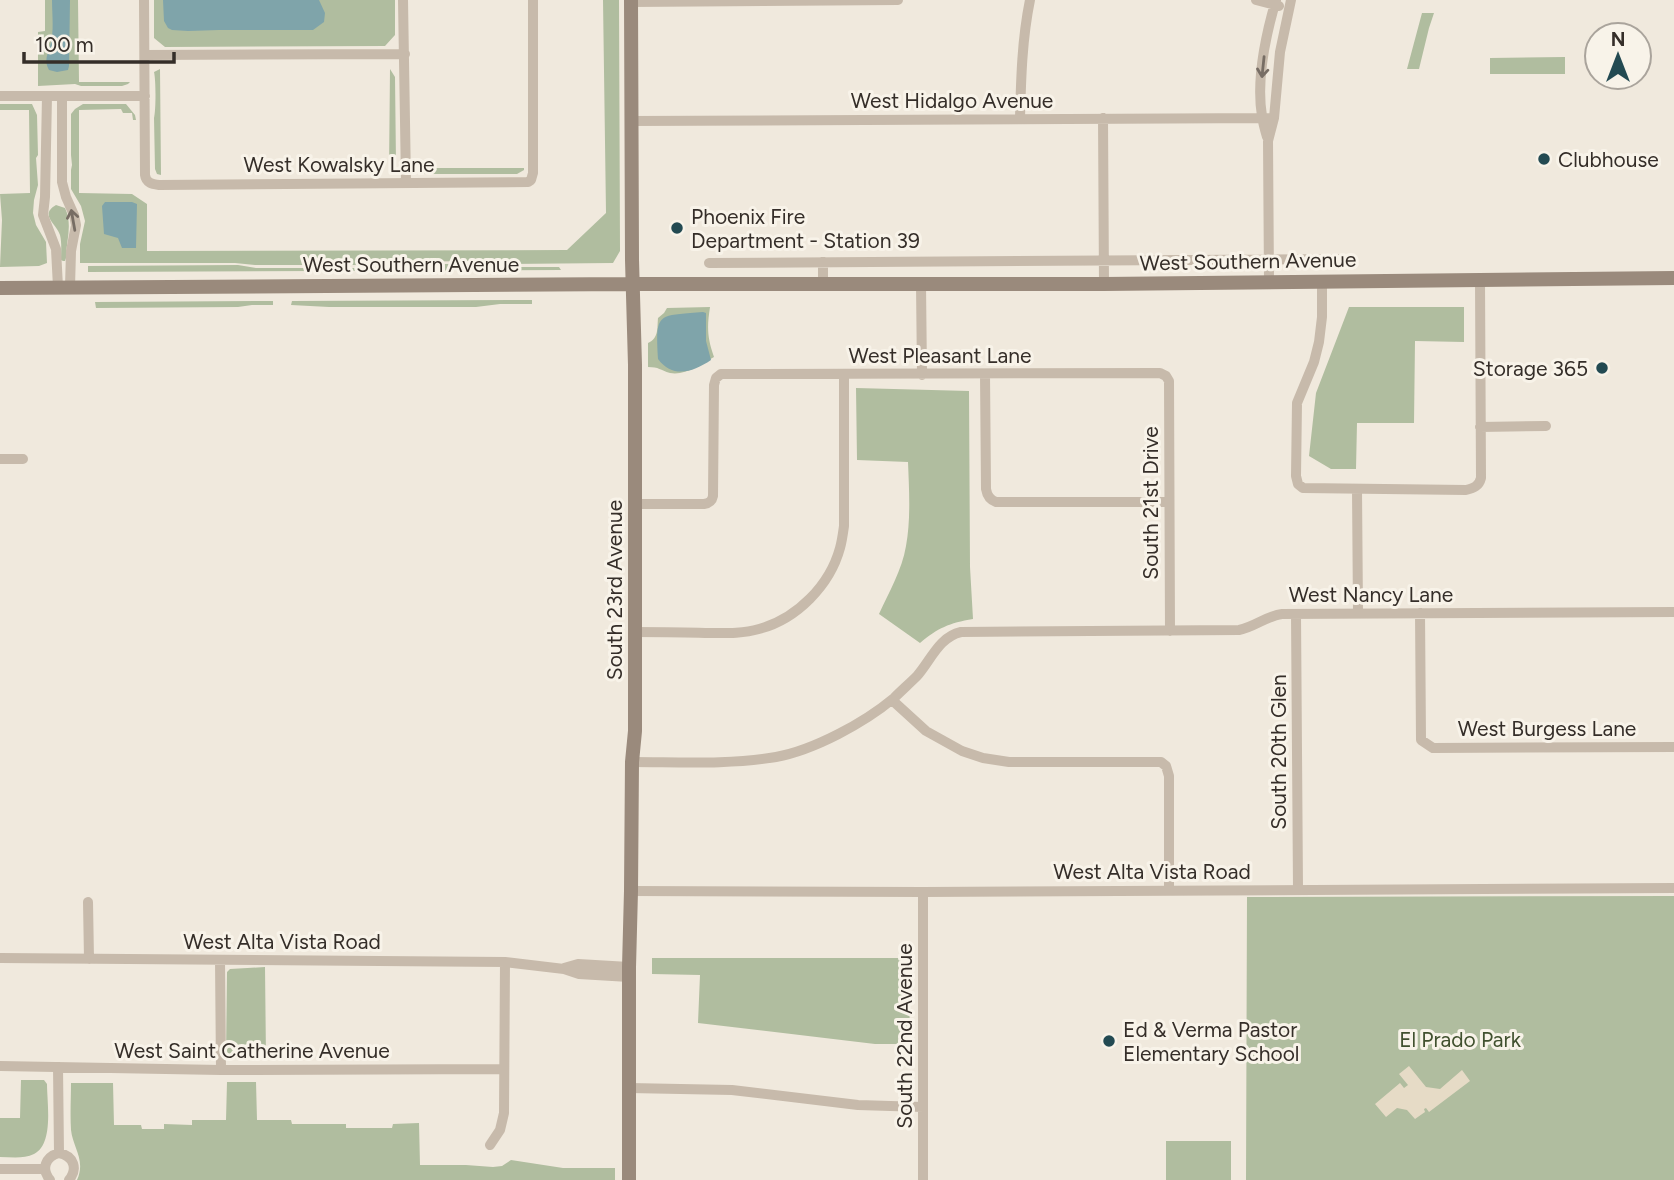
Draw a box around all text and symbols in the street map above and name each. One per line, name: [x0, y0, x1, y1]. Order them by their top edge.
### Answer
scale bar: [24, 21, 175, 65]
north arrow: [1583, 21, 1653, 91]
text: N: [1611, 28, 1625, 51]
text: 100 m: [35, 32, 94, 57]
one-way arrow: [1256, 55, 1269, 78]
street label: West Hidalgo Avenue: [851, 88, 1053, 113]
place label: Clubhouse: [1558, 147, 1659, 172]
marker: Clubhouse: [1536, 151, 1552, 167]
street label: West Kowalsky Lane: [244, 152, 434, 177]
place label: Phoenix Fire Department - Station 39: [691, 204, 920, 253]
one-way arrow: [66, 209, 79, 232]
marker: Phoenix Fire Department - Station 39: [669, 220, 685, 236]
street label: West Southern Avenue: [1139, 247, 1357, 275]
street label: West Southern Avenue: [303, 252, 519, 277]
street label: West Pleasant Lane: [849, 343, 1031, 368]
place label: Storage 365: [1473, 356, 1588, 381]
marker: Storage 365: [1594, 360, 1610, 376]
street label: South 21st Drive: [1138, 426, 1163, 580]
street label: South 23rd Avenue: [602, 500, 627, 680]
street label: West Nancy Lane: [1289, 582, 1453, 607]
street label: South 20th Glen: [1266, 674, 1291, 830]
street label: West Burgess Lane: [1458, 716, 1636, 741]
street label: West Alta Vista Road: [1053, 859, 1251, 884]
street label: West Alta Vista Road: [183, 929, 381, 954]
street label: South 22nd Avenue: [892, 943, 917, 1129]
place label: Ed & Verma Pastor Elementary School: [1123, 1017, 1299, 1066]
park label: El Prado Park: [1399, 1027, 1522, 1052]
marker: Ed & Verma Pastor Elementary School: [1101, 1033, 1117, 1049]
street label: West Saint Catherine Avenue: [114, 1038, 390, 1063]

